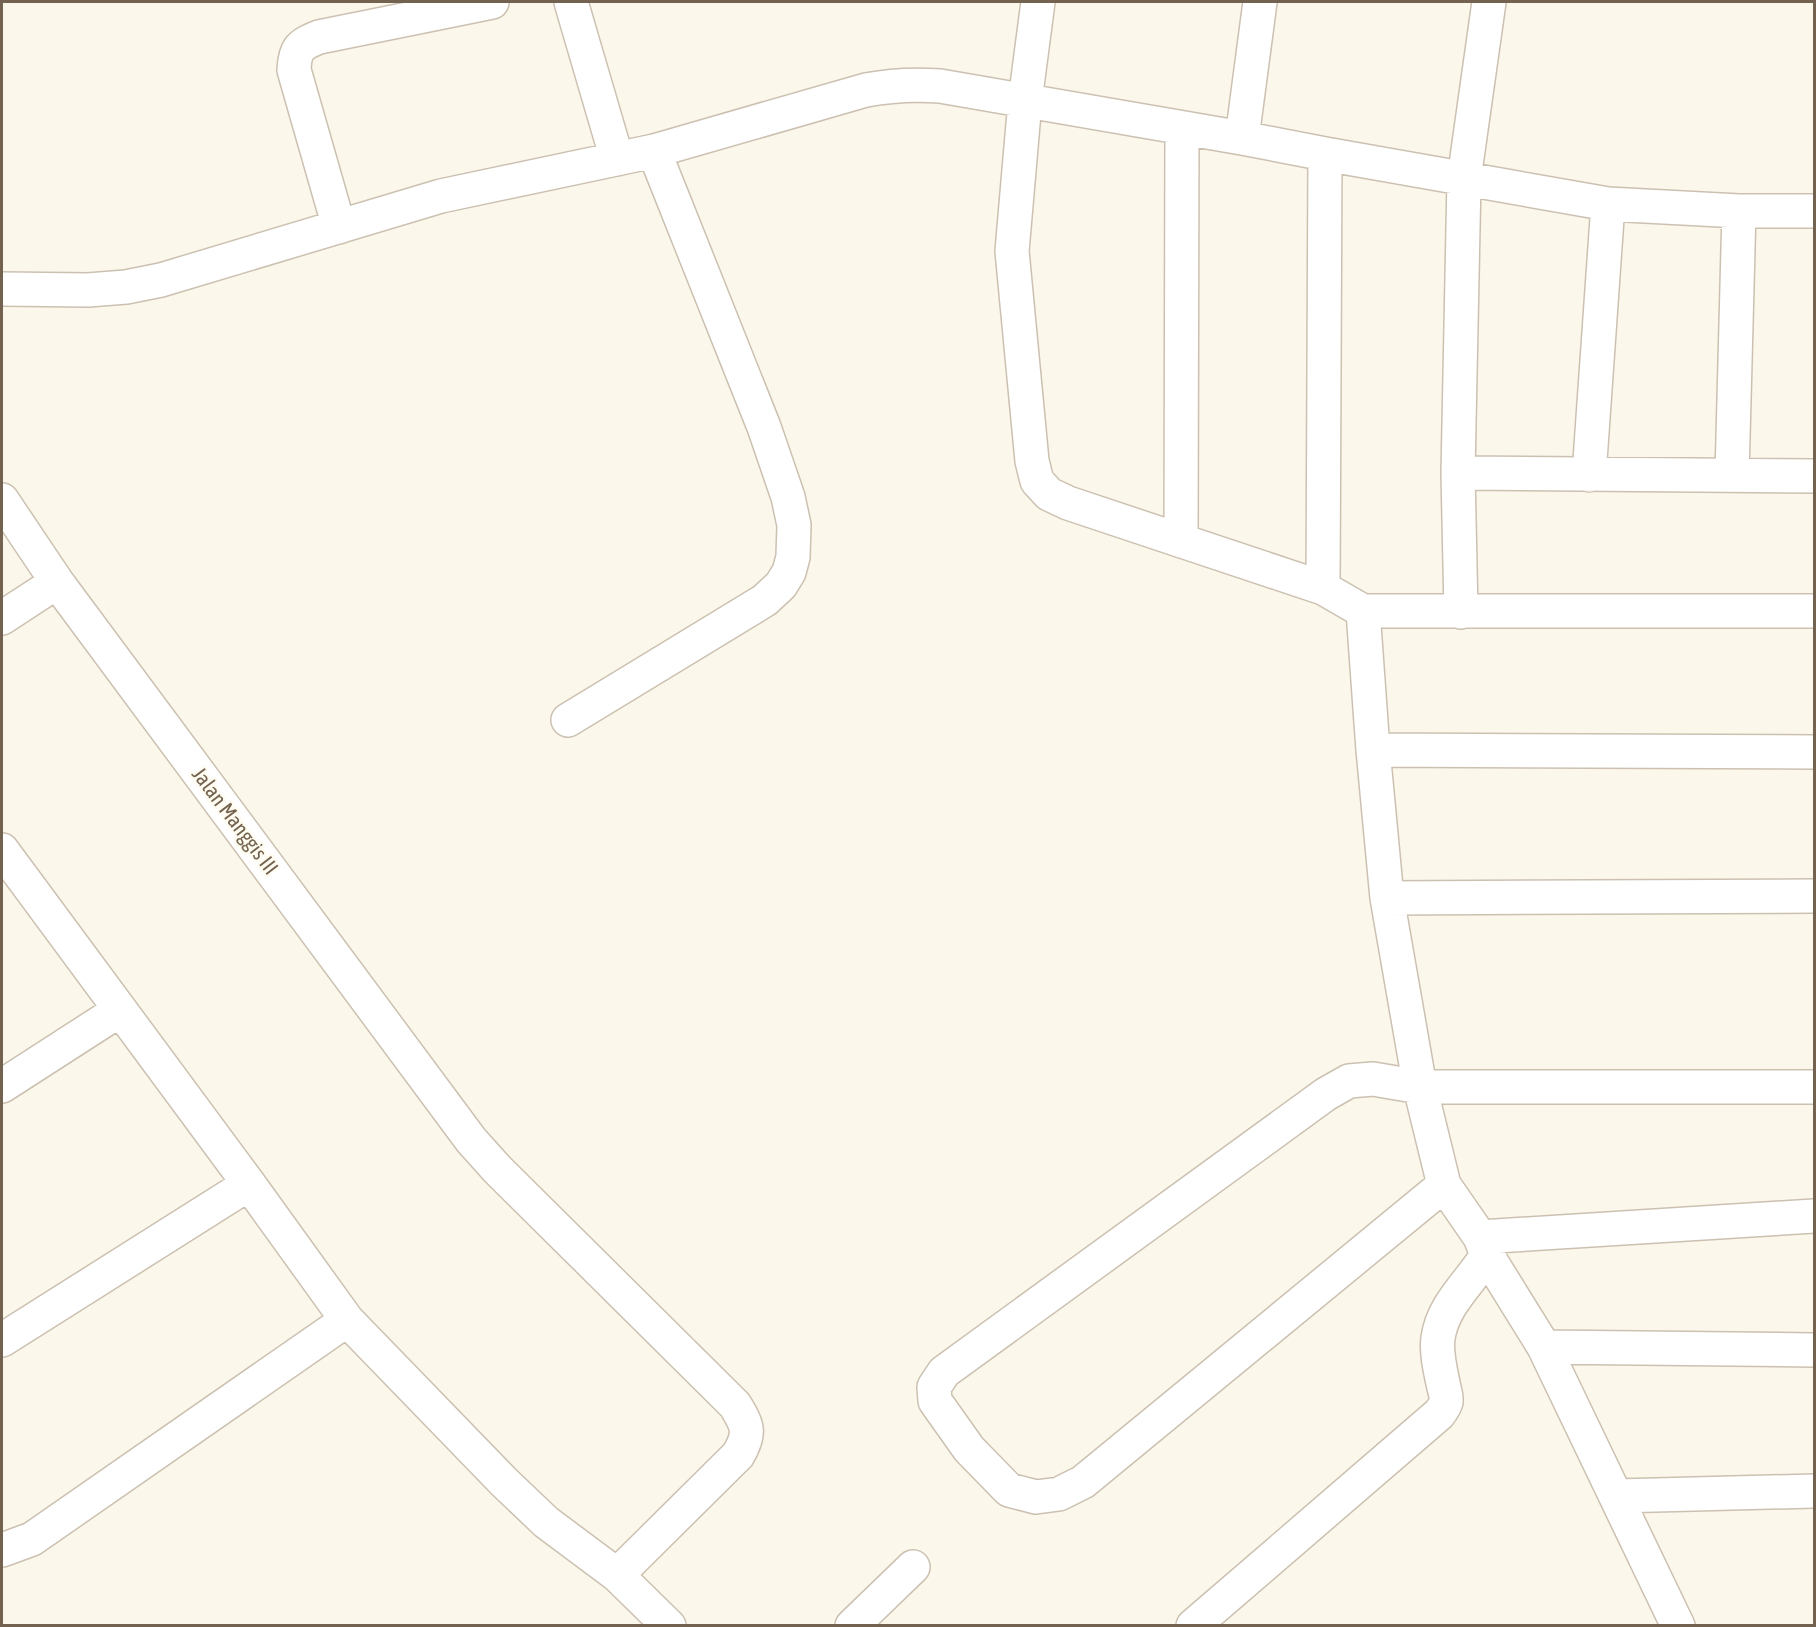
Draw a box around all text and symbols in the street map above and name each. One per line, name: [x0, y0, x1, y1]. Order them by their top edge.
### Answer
street label: Jalan Manggis III: [188, 762, 284, 879]

